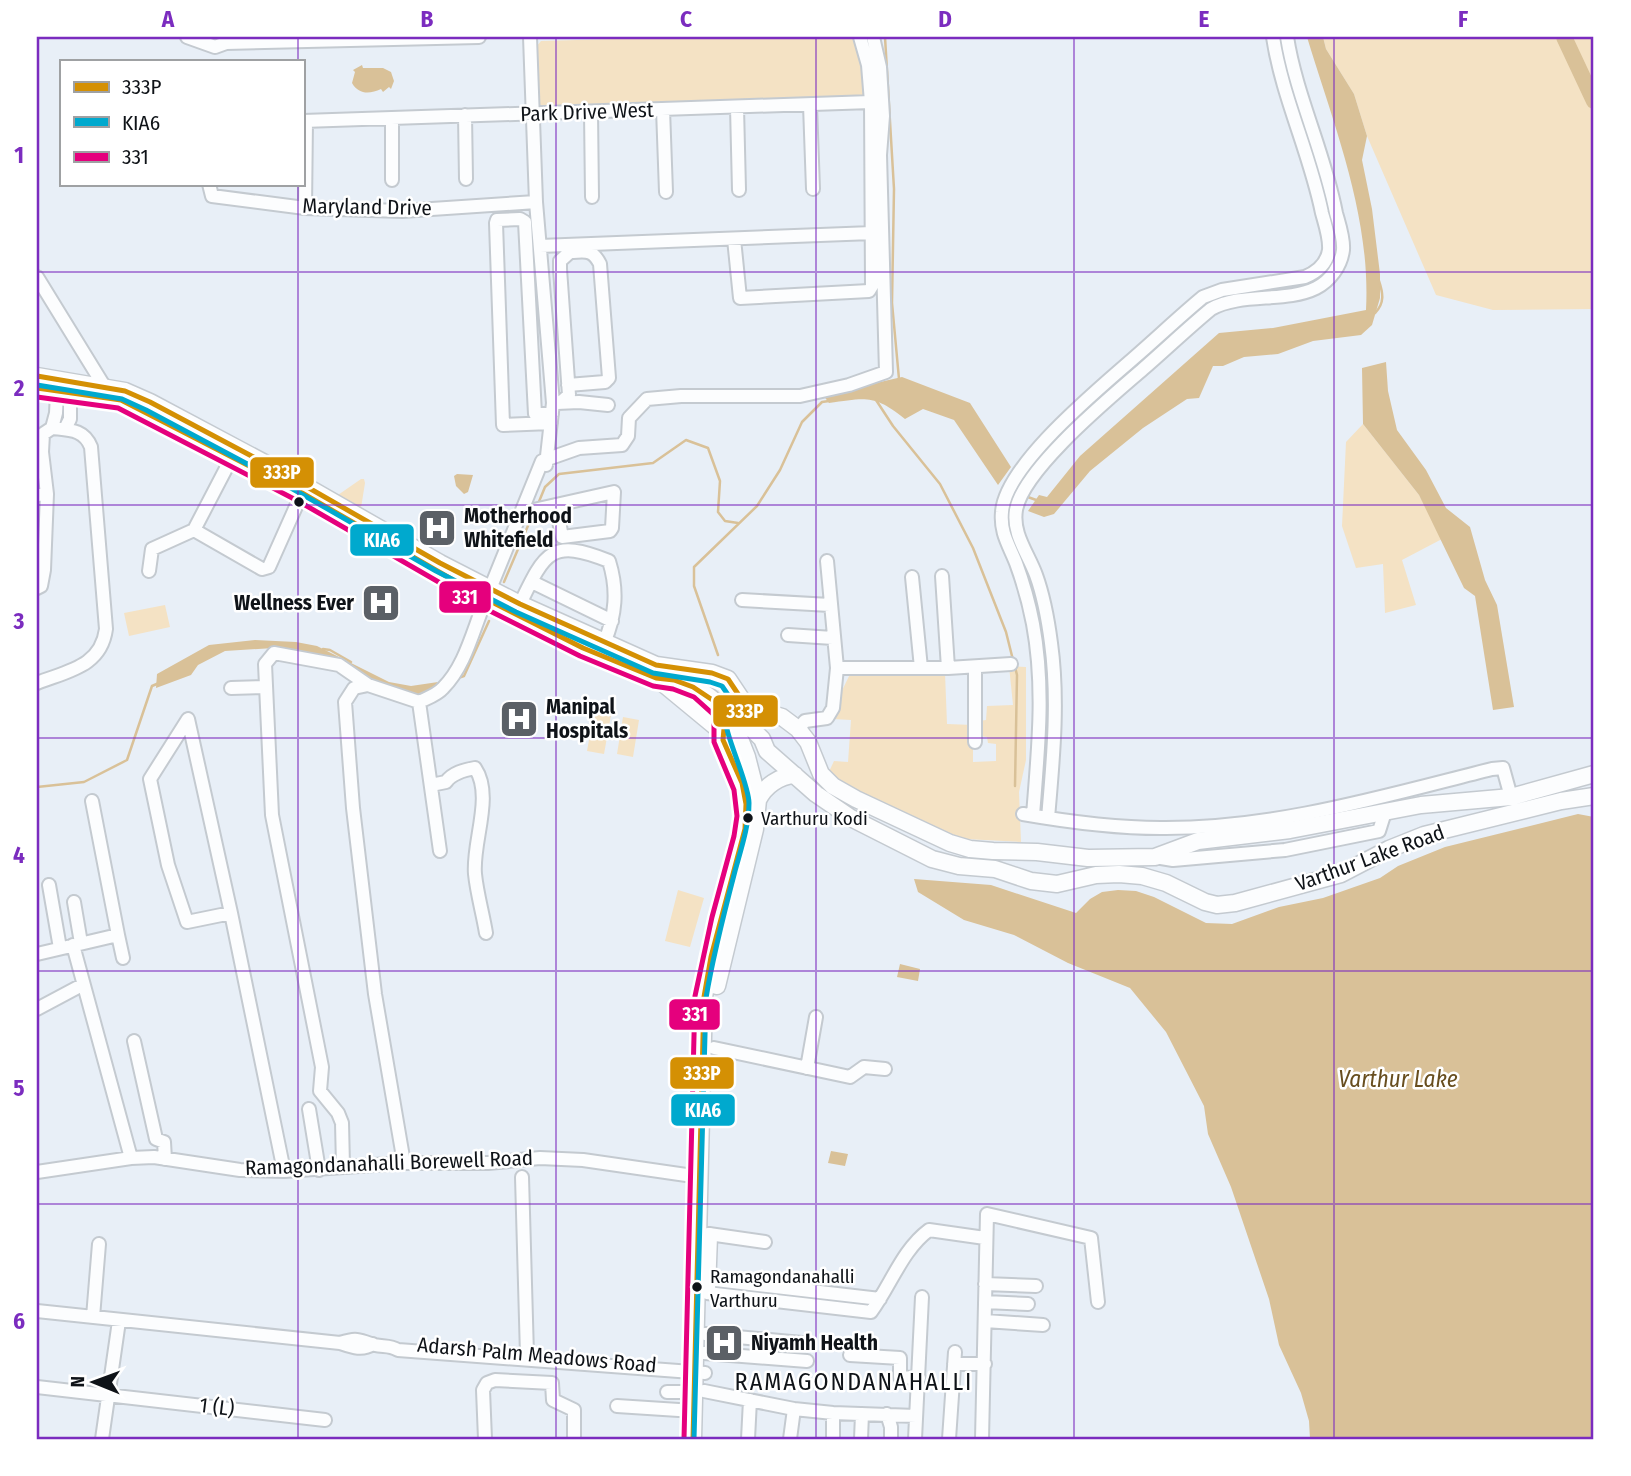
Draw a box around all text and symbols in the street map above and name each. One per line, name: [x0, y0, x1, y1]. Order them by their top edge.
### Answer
text: A: [161, 5, 175, 33]
text: B: [421, 5, 434, 33]
text: C: [680, 5, 692, 33]
text: D: [938, 5, 952, 33]
text: E: [1199, 5, 1210, 33]
text: F: [1458, 5, 1468, 33]
legend: [60, 60, 304, 186]
text: 333P: [122, 74, 161, 100]
street label: Park Drive West: [520, 97, 654, 127]
text: KIA6: [122, 110, 160, 136]
text: 1: [14, 141, 24, 169]
text: 331: [122, 144, 149, 170]
street label: Maryland Drive: [302, 193, 432, 221]
text: 2: [13, 374, 25, 402]
line badge: 333P: [249, 456, 315, 489]
text: 333P: [262, 461, 301, 484]
unlabelled marker: [292, 495, 306, 509]
place label: Motherhood Whitefield: [464, 503, 572, 553]
hospital icon: Motherhood Whitefield: [416, 507, 458, 549]
line badge: KIA6: [349, 523, 415, 557]
text: KIA6: [364, 529, 400, 552]
line badge: 331: [438, 580, 492, 614]
hospital icon: Wellness Ever: [360, 582, 402, 624]
text: 331: [451, 586, 478, 609]
place label: Wellness Ever: [234, 590, 354, 616]
text: 3: [13, 607, 25, 635]
place label: Manipal Hospitals: [546, 694, 628, 744]
line badge: 333P: [712, 694, 779, 728]
hospital icon: Manipal Hospitals: [498, 698, 540, 740]
text: 333P: [725, 700, 764, 723]
place label: Varthuru Kodi: [761, 807, 868, 830]
marker: Varthuru Kodi: [741, 811, 755, 825]
street label: Varthur Lake Road: [1292, 819, 1448, 897]
text: 4: [13, 841, 25, 869]
line badge: 331: [668, 998, 721, 1031]
text: 331: [681, 1003, 708, 1026]
line badge: 333P: [669, 1056, 735, 1090]
text: 333P: [682, 1062, 721, 1085]
water label: Varthur Lake: [1338, 1065, 1458, 1093]
text: 5: [13, 1074, 25, 1102]
line badge: KIA6: [670, 1093, 736, 1127]
text: KIA6: [685, 1099, 721, 1122]
street label: Ramagondanahalli Borewell Road: [245, 1145, 533, 1181]
place label: Ramagondanahalli Varthuru: [710, 1265, 855, 1312]
marker: Ramagondanahalli Varthuru: [690, 1280, 704, 1294]
text: 6: [13, 1307, 25, 1335]
hospital icon: Niyamh Health: [703, 1322, 745, 1364]
place label: Niyamh Health: [751, 1330, 878, 1356]
street label: Adarsh Palm Meadows Road: [416, 1332, 658, 1378]
north arrow: [60, 1346, 130, 1416]
district label: RAMAGONDANAHALLI: [735, 1368, 973, 1396]
text: N: [66, 1376, 89, 1388]
street label: 1 (L): [198, 1392, 236, 1422]

